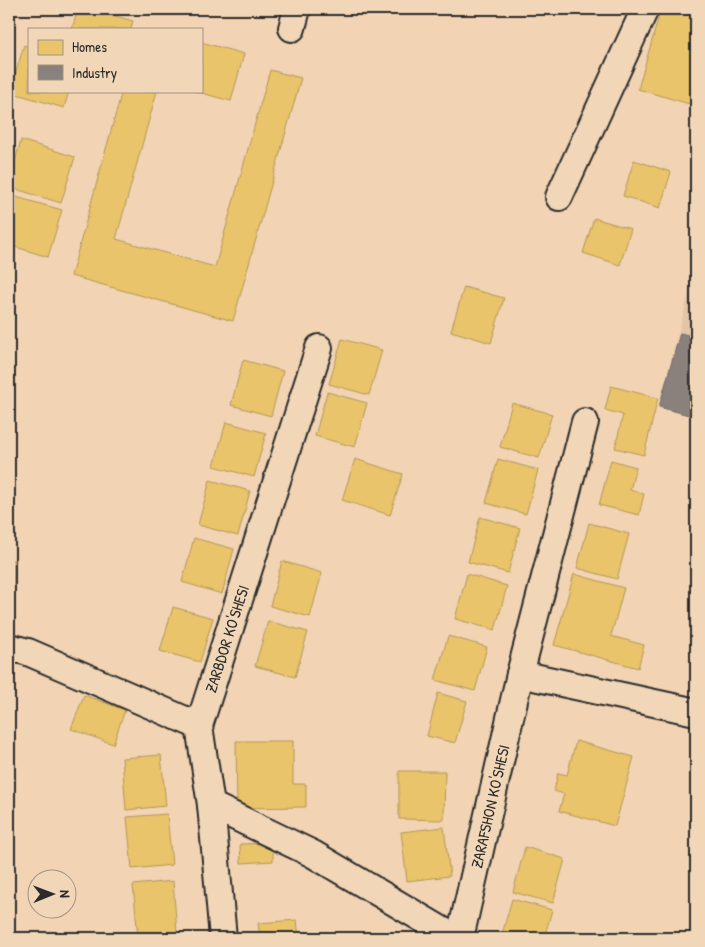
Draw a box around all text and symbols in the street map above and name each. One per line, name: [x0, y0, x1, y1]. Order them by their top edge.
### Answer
legend: [28, 28, 202, 92]
text: Homes: [72, 36, 107, 57]
text: Industry: [72, 62, 117, 83]
street label: ZARBDOR KO'SHESI: [199, 582, 254, 695]
street label: ZARAFSHON KO'SHESI: [465, 743, 515, 870]
north arrow: [28, 870, 78, 920]
text: N: [56, 890, 75, 898]

